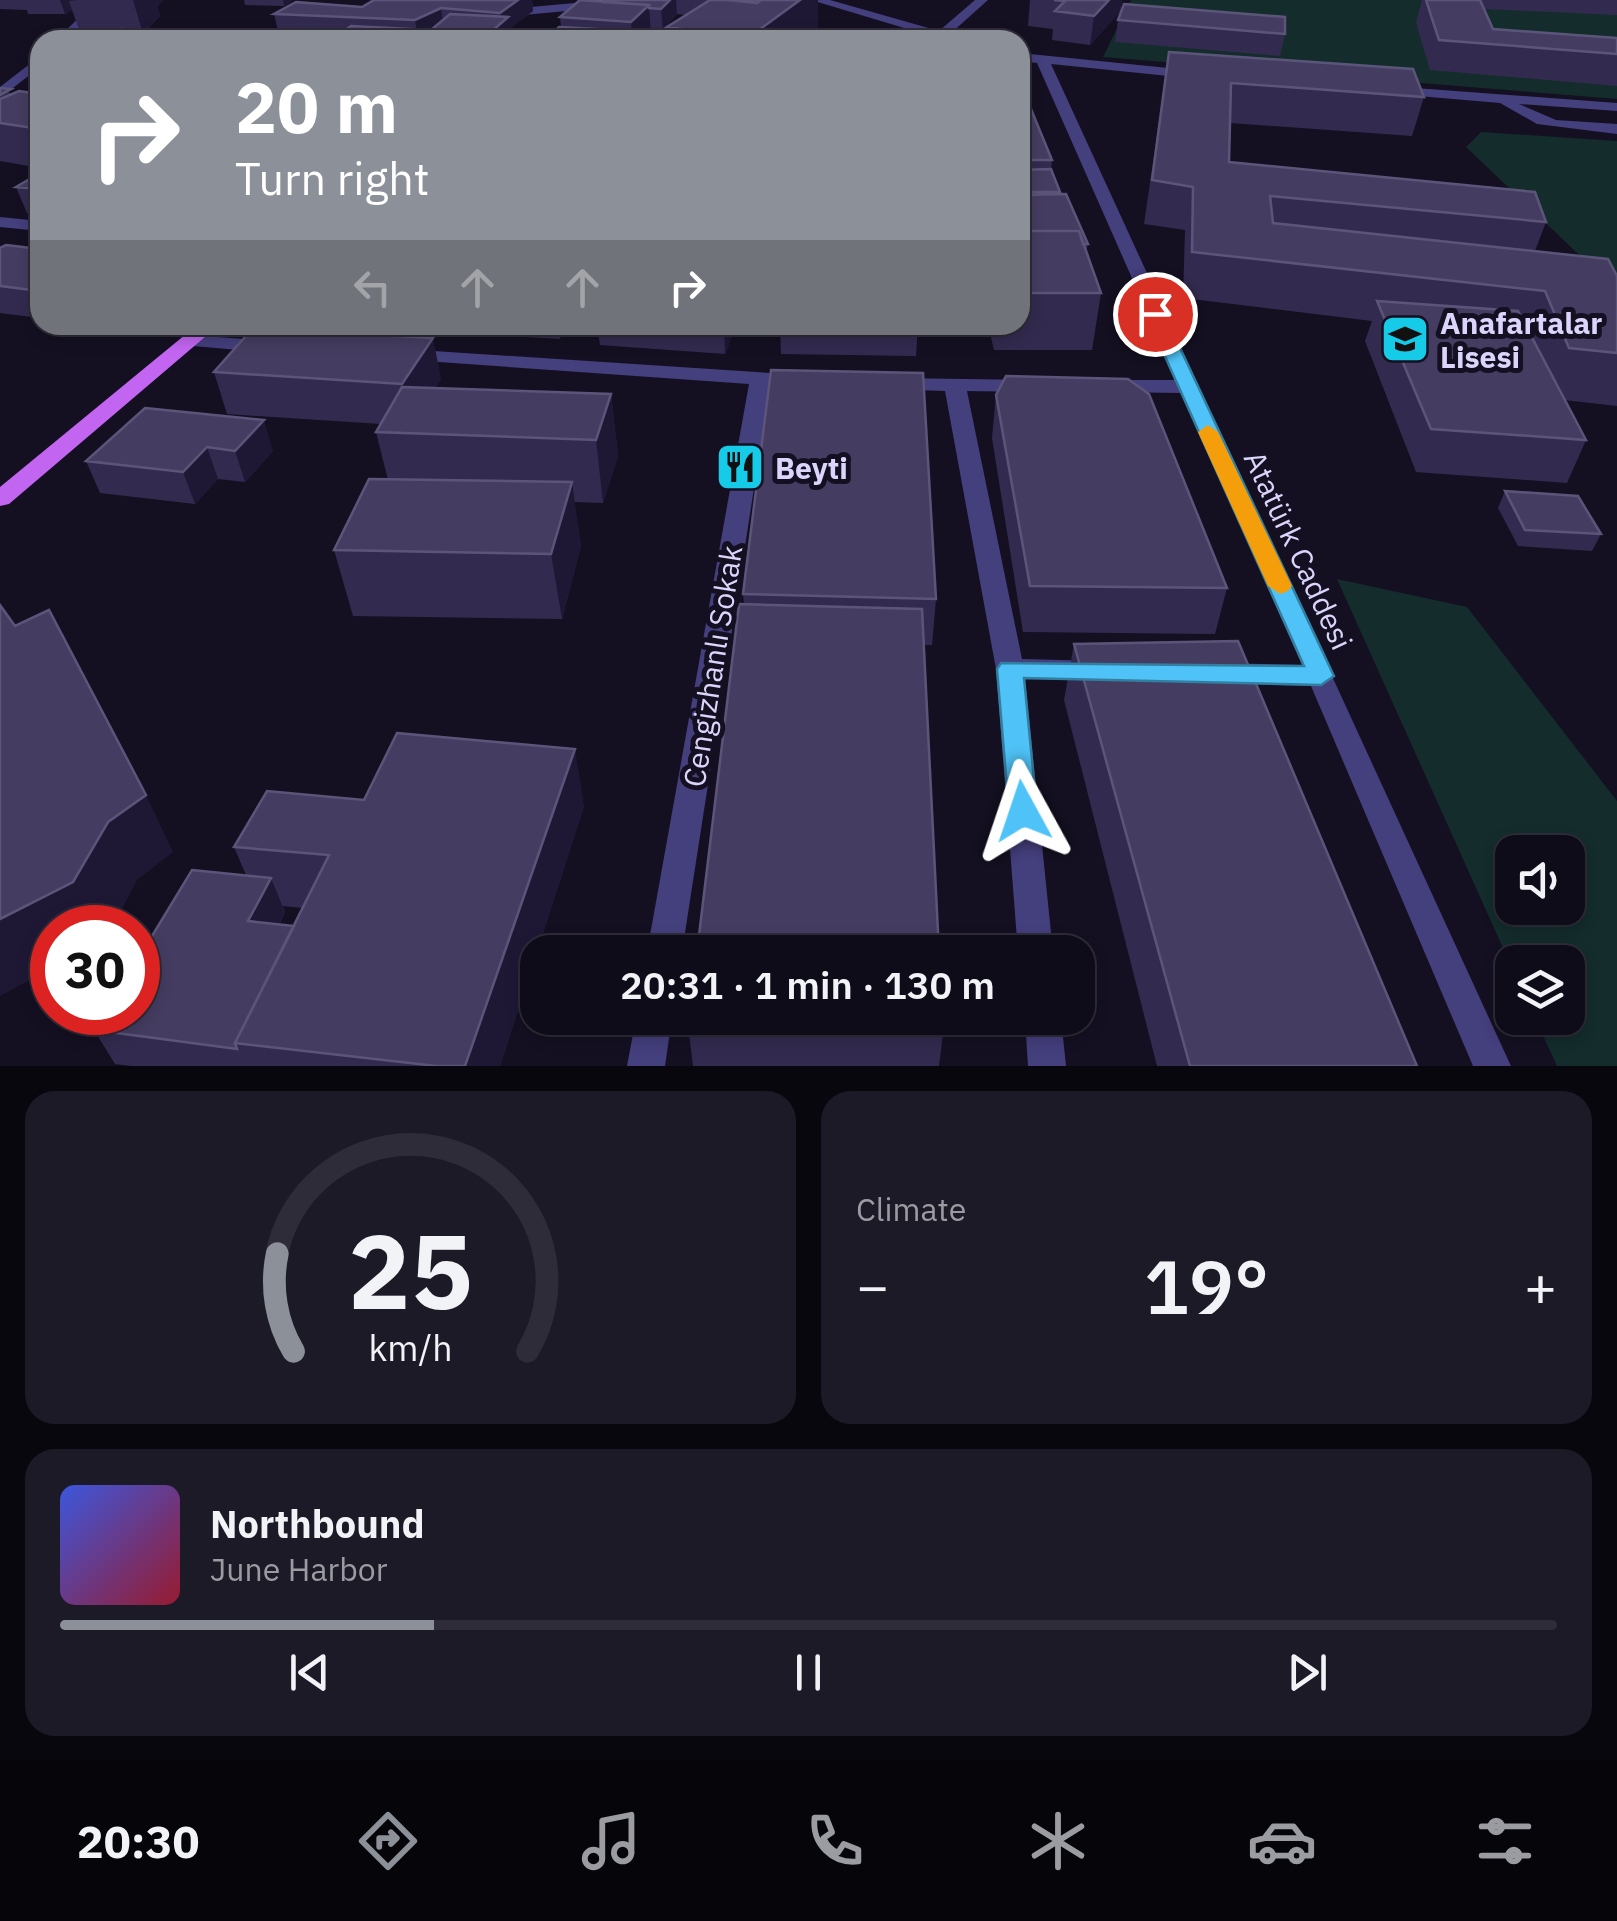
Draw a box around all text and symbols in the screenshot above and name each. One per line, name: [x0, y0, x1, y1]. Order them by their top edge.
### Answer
text: 20 m: [235, 61, 398, 152]
icon: right: [70, 70, 200, 200]
text: Turn right: [235, 149, 430, 207]
icon: left: [345, 260, 400, 315]
icon: ahead: [450, 260, 505, 315]
icon: ahead: [555, 260, 610, 315]
icon: right: [660, 260, 715, 315]
pin: [1113, 272, 1198, 357]
icon: arrive: [1128, 287, 1183, 342]
place label: Anafartalar Lisesi: [1440, 303, 1602, 376]
school or university icon: Anafartalar Lisesi: [1379, 313, 1431, 365]
restaurant icon: Beyti: [714, 441, 766, 493]
street label: Atatürk Caddesi: [1236, 444, 1362, 656]
place label: Beyti: [775, 448, 848, 487]
street label: Cengizhanlı Sokak: [674, 542, 750, 790]
position arrow: [971, 759, 1075, 863]
map controls: [1495, 835, 1585, 1035]
button: sound: [1495, 835, 1585, 925]
speed limit sign: 30: [30, 905, 160, 1035]
button: layers: [1495, 945, 1585, 1035]
text: 20:31 · 1 min · 130 m: [620, 960, 995, 1009]
text: Climate: [856, 1188, 966, 1230]
text: 25: [348, 1202, 473, 1338]
text: 19°: [1144, 1237, 1269, 1335]
text: −: [856, 1250, 889, 1321]
text: +: [1524, 1250, 1557, 1321]
text: km/h: [368, 1324, 453, 1371]
text: Northbound: [210, 1499, 425, 1548]
text: June Harbor: [210, 1548, 387, 1590]
icon: previous: [282, 1645, 337, 1700]
icon: pause: [781, 1645, 836, 1700]
icon: next: [1280, 1645, 1335, 1700]
icon: directions: [353, 1806, 423, 1876]
icon: music: [576, 1806, 646, 1876]
icon: phone: [800, 1806, 870, 1876]
icon: climate: [1023, 1806, 1093, 1876]
icon: car: [1247, 1806, 1317, 1876]
icon: filters: [1470, 1806, 1540, 1876]
text: 20:30: [77, 1812, 200, 1870]

